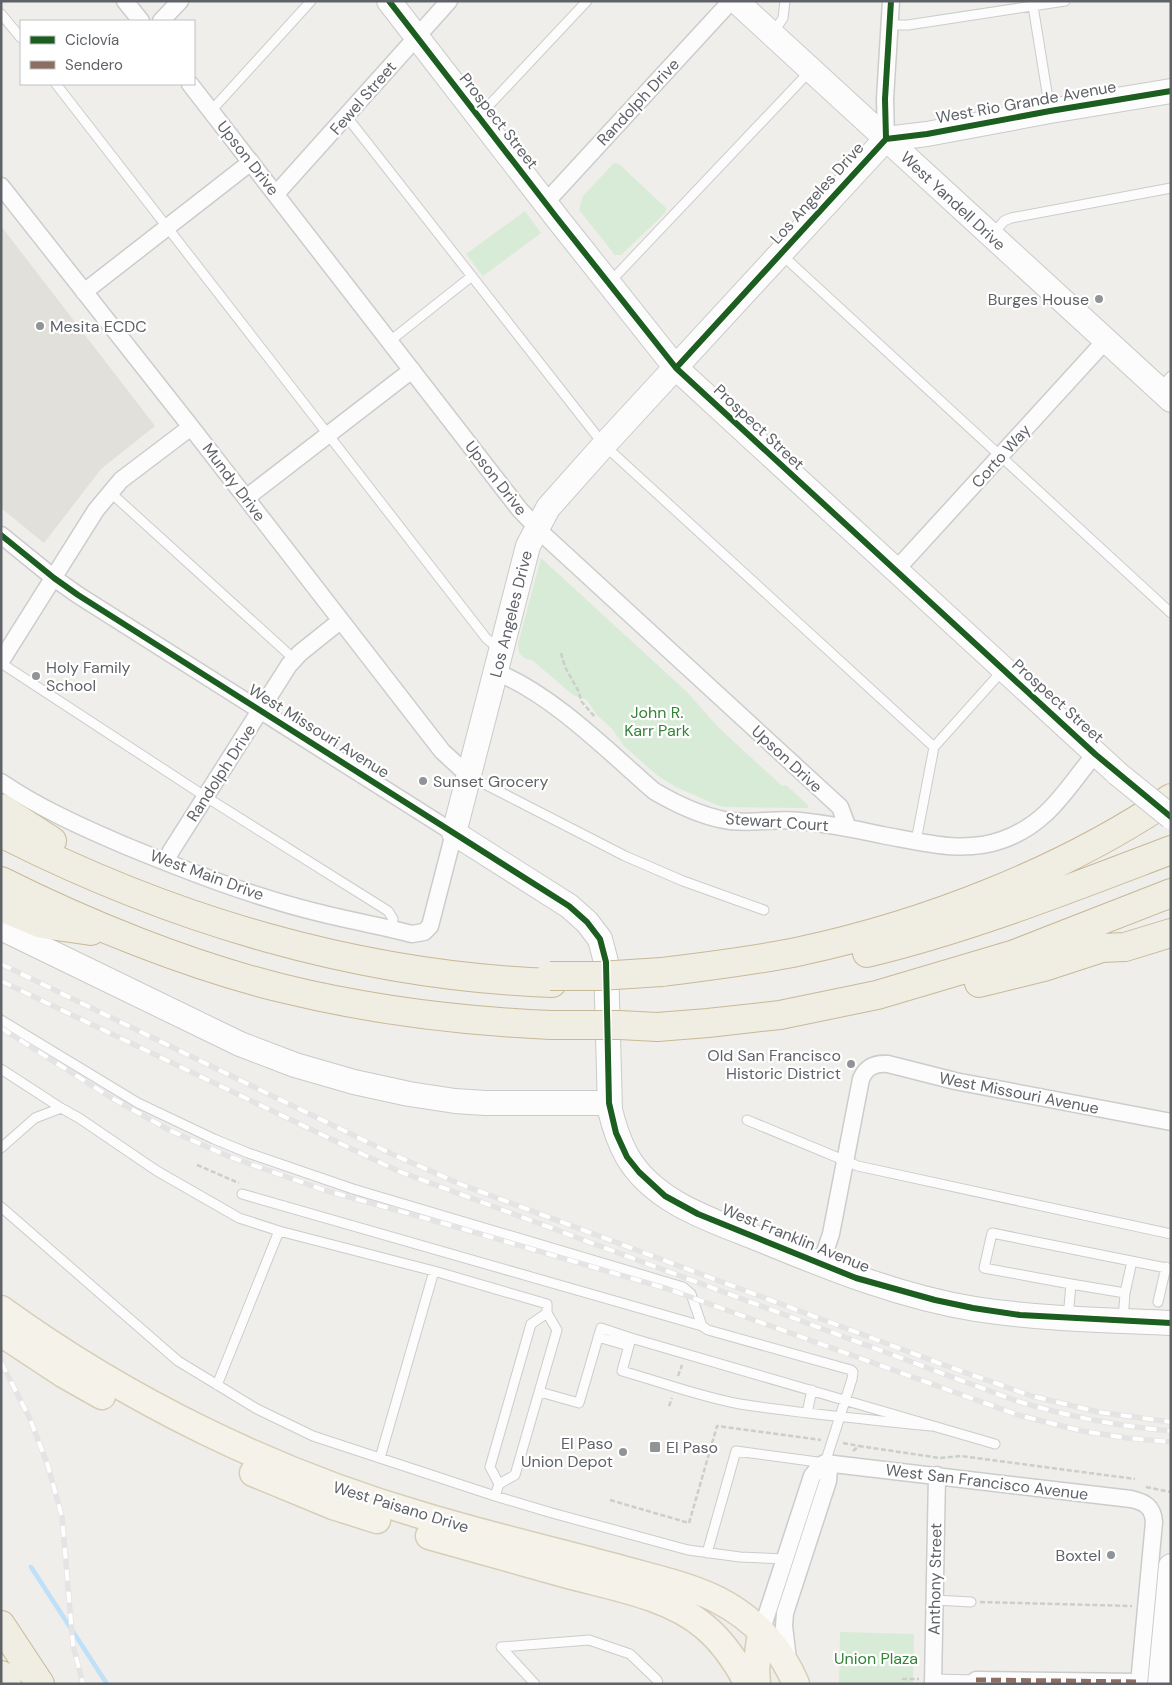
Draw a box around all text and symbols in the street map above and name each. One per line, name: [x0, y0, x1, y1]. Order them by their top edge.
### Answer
legend: [20, 20, 195, 85]
text: Ciclovía: [65, 30, 119, 50]
street label: Randolph Drive: [592, 54, 684, 150]
text: Sendero: [65, 55, 123, 75]
street label: Fewel Street: [325, 57, 401, 139]
street label: Prospect Street: [455, 69, 543, 173]
street label: West Rio Grande Avenue: [934, 76, 1118, 128]
street label: Upson Drive: [212, 116, 284, 200]
street label: Los Angeles Drive: [766, 138, 868, 248]
street label: West Yandell Drive: [896, 147, 1010, 255]
place label: Burges House: [988, 289, 1089, 310]
marker: Burges House: [1093, 293, 1105, 305]
place label: Mesita ECDC: [50, 316, 147, 337]
marker: Mesita ECDC: [34, 320, 46, 332]
street label: Prospect Street: [709, 380, 809, 474]
street label: Corto Way: [967, 420, 1035, 492]
street label: Upson Drive: [460, 436, 532, 520]
street label: Mundy Drive: [198, 439, 270, 525]
street label: Los Angeles Drive: [485, 548, 537, 680]
street label: Prospect Street: [1008, 654, 1108, 748]
place label: Holy Family School: [46, 657, 130, 696]
marker: Holy Family School: [30, 670, 42, 682]
street label: West Missouri Avenue: [245, 679, 393, 783]
park label: John R. Karr Park: [624, 702, 690, 741]
street label: Randolph Drive: [182, 720, 260, 826]
street label: Upson Drive: [747, 721, 827, 797]
place label: Sunset Grocery: [433, 771, 548, 792]
marker: Sunset Grocery: [417, 775, 429, 787]
street label: Stewart Court: [725, 808, 829, 836]
street label: West Main Drive: [147, 845, 267, 905]
place label: Old San Francisco Historic District: [707, 1045, 841, 1084]
marker: Old San Francisco Historic District: [845, 1058, 857, 1070]
street label: West Missouri Avenue: [937, 1067, 1101, 1119]
street label: West Franklin Avenue: [719, 1199, 873, 1277]
place label: El Paso Union Depot: [521, 1433, 613, 1472]
place label: El Paso: [666, 1437, 718, 1458]
marker: El Paso: [648, 1440, 662, 1454]
marker: El Paso Union Depot: [617, 1446, 629, 1458]
street label: West San Francisco Avenue: [884, 1459, 1090, 1505]
street label: West Paisano Drive: [331, 1476, 471, 1538]
street label: Anthony Street: [924, 1523, 946, 1635]
place label: Boxtel: [1056, 1545, 1101, 1566]
marker: Boxtel: [1105, 1549, 1117, 1561]
park label: Union Plaza: [834, 1648, 918, 1669]

